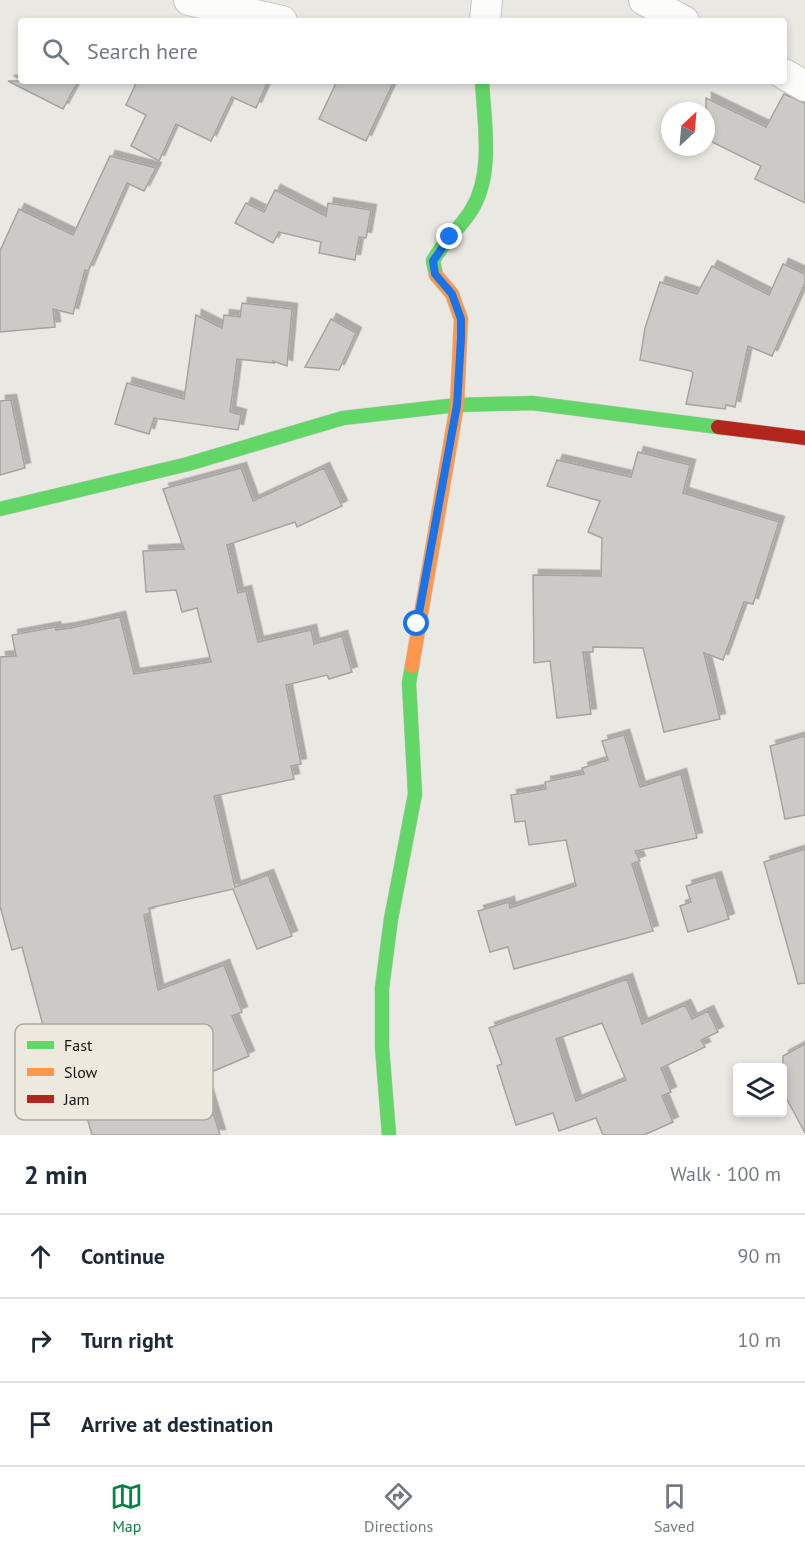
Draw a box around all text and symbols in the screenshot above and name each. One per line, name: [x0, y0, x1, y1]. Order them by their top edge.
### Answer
search box: [18, 18, 787, 84]
icon: search: [39, 35, 72, 68]
text: Search here: [87, 37, 198, 65]
north arrow: [661, 102, 715, 156]
route end: [436, 223, 462, 249]
route start: [403, 610, 429, 636]
legend: [15, 1024, 213, 1120]
text: Fast: [64, 1035, 93, 1055]
text: Slow: [64, 1062, 98, 1082]
map controls: [733, 1063, 787, 1117]
button: layers: [733, 1063, 787, 1117]
text: Jam: [63, 1089, 90, 1109]
text: 2 min: [24, 1158, 87, 1191]
text: Walk · 100 m: [670, 1161, 781, 1187]
icon: ahead: [24, 1240, 57, 1273]
text: Continue: [81, 1242, 165, 1270]
text: 90 m: [738, 1243, 781, 1269]
icon: right: [24, 1324, 57, 1357]
text: Turn right: [81, 1326, 173, 1354]
text: 10 m: [738, 1327, 781, 1353]
icon: arrive: [24, 1408, 57, 1441]
text: Arrive at destination: [81, 1410, 273, 1438]
tab: Map: [110, 1480, 143, 1536]
tab: Directions: [364, 1480, 433, 1536]
tab: Saved: [654, 1480, 695, 1536]

